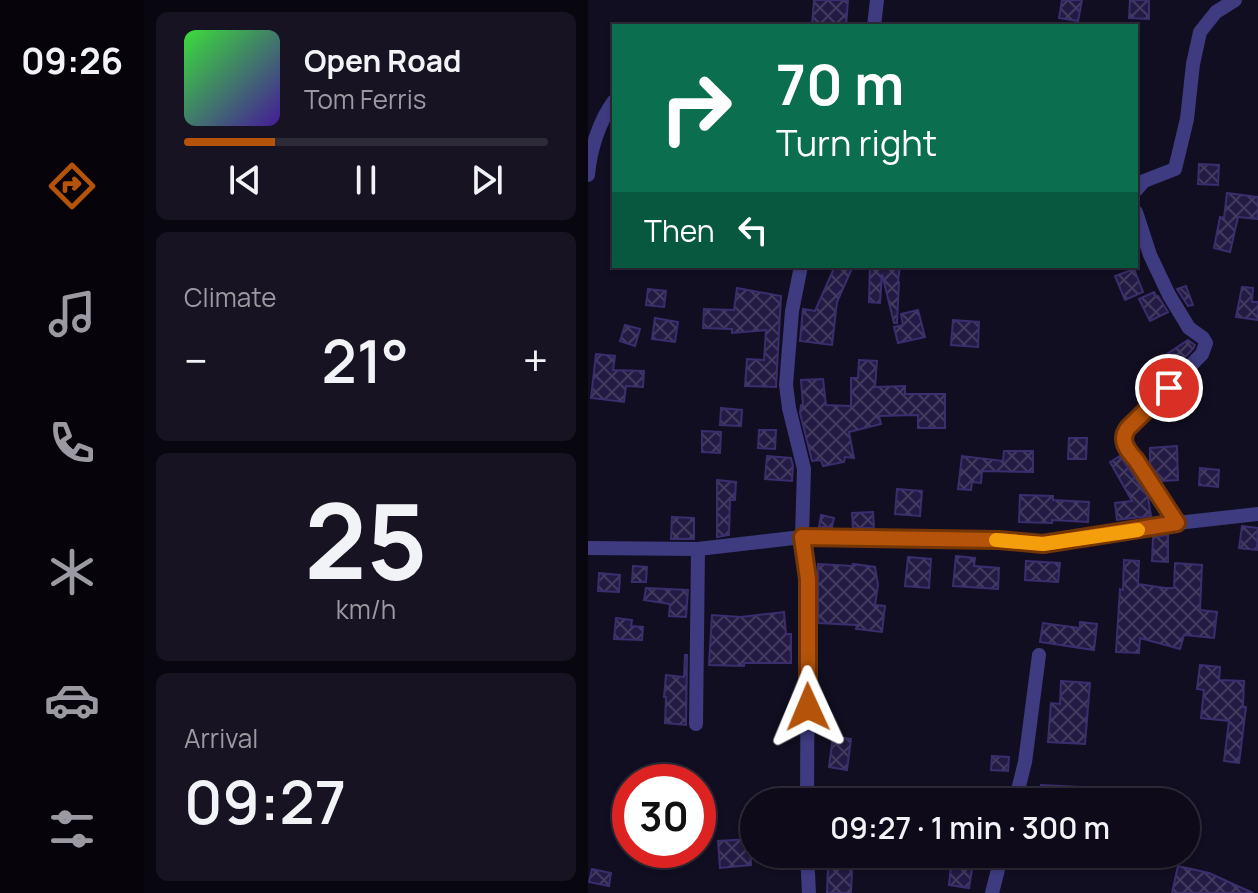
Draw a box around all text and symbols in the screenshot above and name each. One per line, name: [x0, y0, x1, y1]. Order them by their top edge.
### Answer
text: 09:26: [21, 36, 123, 85]
text: Open Road: [304, 40, 461, 81]
text: 70 m: [776, 45, 904, 122]
icon: right: [644, 56, 748, 160]
text: Tom Ferris: [304, 81, 426, 117]
text: Turn right: [776, 118, 937, 167]
icon: directions: [44, 158, 100, 214]
icon: previous: [223, 158, 267, 202]
icon: pause: [344, 158, 388, 202]
icon: next: [465, 158, 509, 202]
icon: left: [731, 208, 775, 252]
text: Then: [644, 210, 715, 251]
text: Climate: [184, 279, 276, 315]
icon: music: [44, 286, 100, 342]
text: 21°: [321, 319, 409, 401]
text: −: [184, 330, 208, 390]
text: +: [523, 330, 548, 390]
pin: [1135, 354, 1203, 422]
icon: arrive: [1147, 366, 1191, 410]
icon: phone: [44, 415, 100, 471]
text: 25: [305, 468, 427, 610]
icon: climate: [44, 544, 100, 600]
text: km/h: [336, 591, 396, 627]
position arrow: [766, 665, 850, 749]
icon: car: [44, 672, 100, 728]
text: Arrival: [184, 720, 258, 756]
text: 09:27: [184, 760, 346, 842]
speed limit sign: 30: [612, 764, 716, 868]
icon: filters: [44, 801, 100, 857]
text: 09:27 · 1 min · 300 m: [830, 807, 1110, 848]

